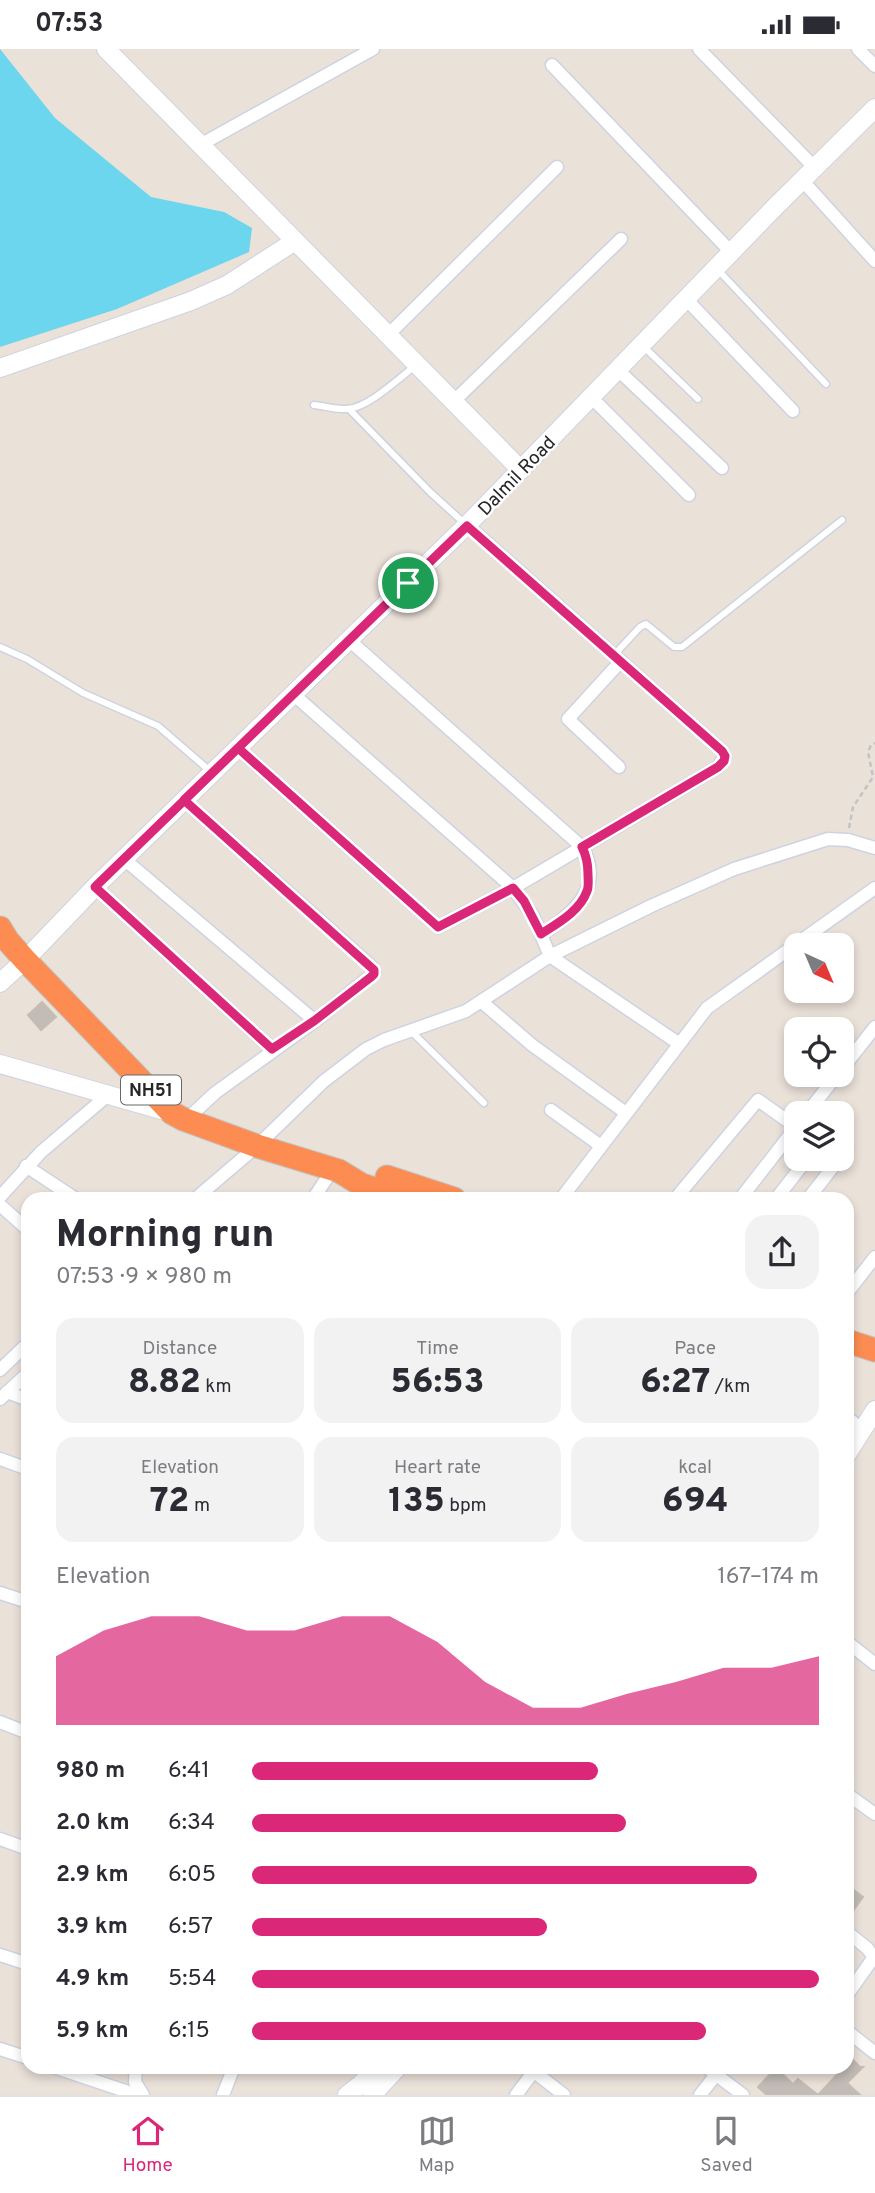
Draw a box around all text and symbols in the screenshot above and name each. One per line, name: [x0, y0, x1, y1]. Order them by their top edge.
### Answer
text: 07:53: [35, 8, 103, 41]
street label: Dalmil Road: [473, 431, 561, 521]
pin: [378, 553, 438, 613]
icon: arrive: [389, 564, 427, 602]
north arrow: [784, 933, 854, 1003]
map controls: [784, 933, 854, 1171]
button: locate: [784, 1017, 854, 1087]
road number: NH51: [121, 1075, 181, 1105]
button: layers: [784, 1101, 854, 1171]
text: Morning run: [56, 1212, 274, 1261]
button: share: [745, 1215, 819, 1289]
text: 07:53 · 9 × 980 m: [56, 1263, 232, 1292]
text: Distance: [143, 1337, 217, 1361]
text: Time: [416, 1337, 459, 1361]
text: Pace: [674, 1337, 716, 1361]
text: 8.82: [128, 1361, 201, 1405]
text: 56:53: [391, 1361, 484, 1405]
text: 6:27: [640, 1361, 710, 1405]
text: km: [201, 1375, 232, 1399]
text: /km: [710, 1375, 750, 1399]
text: Elevation: [141, 1456, 219, 1480]
text: Heart rate: [394, 1456, 481, 1480]
text: kcal: [678, 1456, 712, 1480]
text: 72: [150, 1480, 189, 1524]
text: 135: [388, 1480, 445, 1524]
text: 694: [662, 1480, 728, 1524]
text: m: [189, 1494, 210, 1518]
text: bpm: [445, 1494, 487, 1518]
text: Elevation: [56, 1563, 151, 1592]
text: 167–174 m: [717, 1563, 819, 1592]
text: 980 m: [56, 1757, 125, 1786]
text: 6:41: [168, 1757, 210, 1786]
text: 2.0 km: [56, 1809, 130, 1838]
text: 6:34: [168, 1809, 215, 1838]
text: 2.9 km: [56, 1861, 129, 1890]
text: 6:05: [168, 1861, 216, 1890]
text: 3.9 km: [56, 1913, 128, 1942]
text: 6:57: [168, 1913, 213, 1942]
text: 4.9 km: [56, 1965, 129, 1994]
text: 5:54: [168, 1965, 216, 1994]
text: 5.9 km: [56, 2017, 129, 2046]
text: 6:15: [168, 2017, 210, 2046]
tab: Home: [122, 2112, 173, 2178]
tab: Map: [418, 2112, 456, 2178]
tab: Saved: [700, 2112, 753, 2178]

